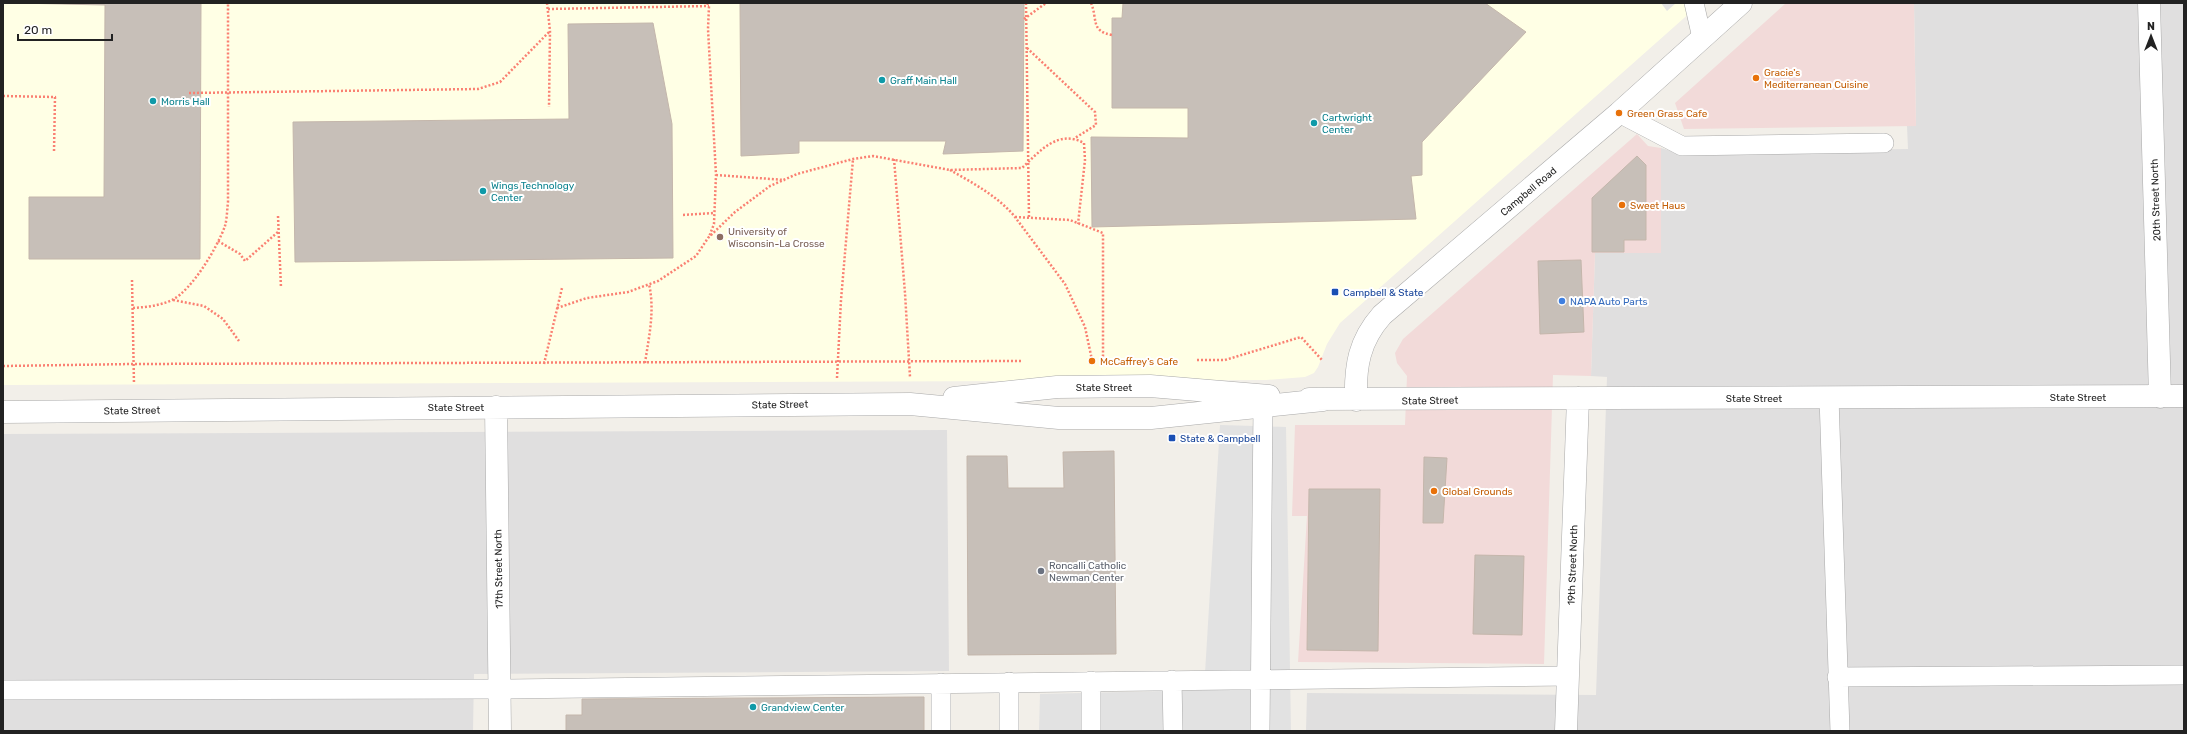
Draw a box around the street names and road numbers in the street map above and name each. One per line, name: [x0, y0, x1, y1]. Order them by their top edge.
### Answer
street label: 20th Street North: [2149, 159, 2163, 241]
street label: Campbell Road: [1498, 165, 1559, 219]
street label: State Street: [1076, 382, 1132, 394]
street label: State Street: [2050, 392, 2106, 404]
street label: State Street: [1726, 393, 1782, 405]
street label: State Street: [1402, 395, 1458, 407]
street label: State Street: [752, 399, 808, 411]
street label: State Street: [428, 402, 484, 414]
street label: State Street: [104, 405, 160, 417]
street label: 19th Street North: [1566, 525, 1580, 605]
street label: 17th Street North: [492, 529, 506, 609]

